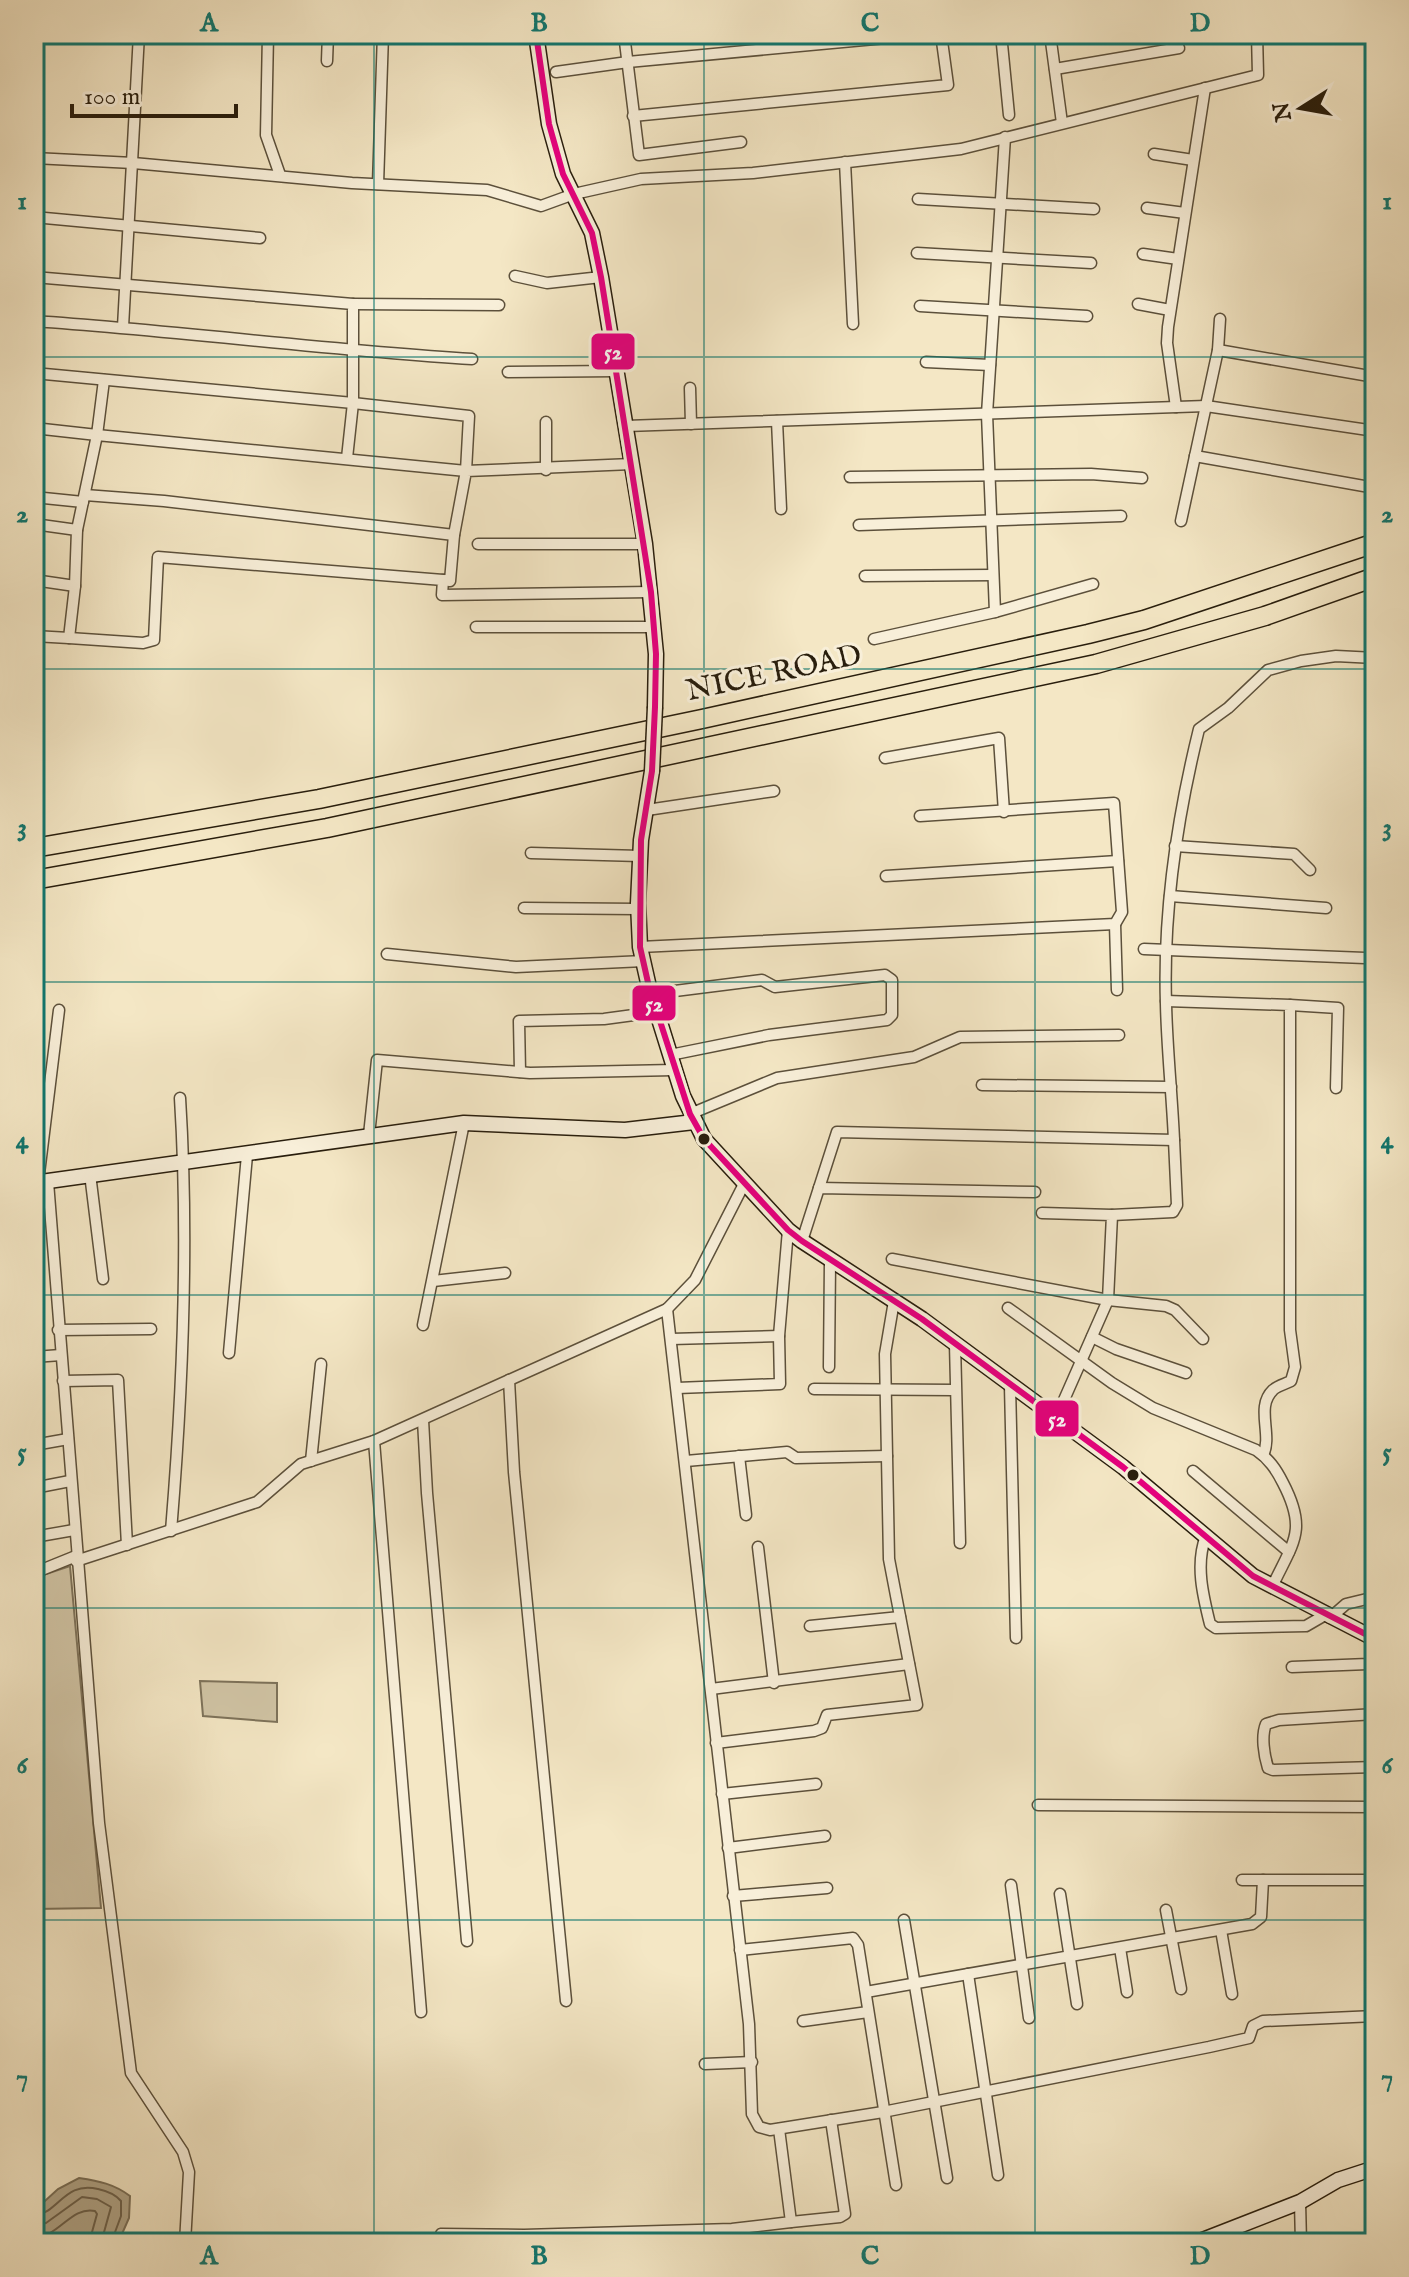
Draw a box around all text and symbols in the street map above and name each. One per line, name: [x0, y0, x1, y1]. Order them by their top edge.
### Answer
text: A: [199, 7, 219, 40]
text: B: [530, 7, 548, 40]
text: C: [861, 7, 880, 40]
text: D: [1190, 7, 1211, 40]
scale bar: [72, 68, 236, 118]
north arrow: [1261, 68, 1341, 148]
text: 100 m: [84, 82, 140, 113]
text: N: [1268, 99, 1299, 124]
text: 1: [17, 185, 27, 218]
text: 1: [1382, 185, 1392, 218]
line badge: 52: [590, 332, 636, 371]
text: 52: [604, 339, 622, 367]
text: 2: [16, 498, 28, 531]
text: 2: [1381, 498, 1393, 531]
street label: NICE ROAD: [683, 637, 865, 711]
text: 3: [17, 811, 27, 844]
text: 3: [1382, 811, 1392, 844]
line badge: 52: [631, 984, 677, 1022]
text: 52: [645, 991, 663, 1019]
text: 4: [16, 1124, 30, 1157]
text: 4: [1381, 1124, 1395, 1157]
unlabelled marker: [696, 1131, 712, 1147]
line badge: 52: [1034, 1399, 1080, 1438]
text: 52: [1048, 1406, 1066, 1434]
text: 5: [17, 1436, 27, 1469]
text: 5: [1382, 1436, 1392, 1469]
unlabelled marker: [1125, 1467, 1141, 1483]
text: 6: [17, 1749, 29, 1782]
text: 6: [1382, 1749, 1394, 1782]
text: 7: [16, 2062, 28, 2095]
text: 7: [1381, 2062, 1393, 2095]
text: A: [199, 2240, 219, 2273]
text: B: [530, 2240, 548, 2273]
text: C: [861, 2240, 880, 2273]
text: D: [1190, 2240, 1211, 2273]

